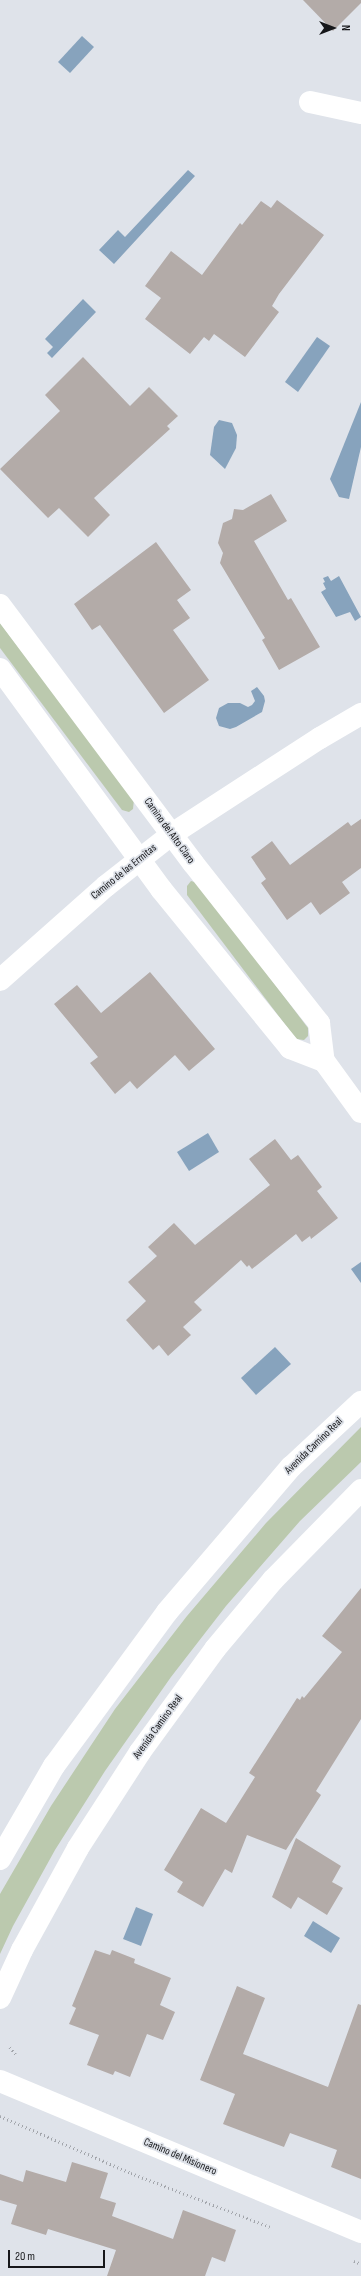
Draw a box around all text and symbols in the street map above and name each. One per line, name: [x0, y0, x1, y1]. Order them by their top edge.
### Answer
north arrow: [313, 8, 353, 48]
text: N: [339, 25, 352, 31]
street label: Camino del Alto Claro: [141, 796, 197, 866]
street label: Camino de las Ermitas: [89, 842, 159, 902]
street label: Avenida Camino Real: [282, 1415, 346, 1477]
street label: Avenida Camino Real: [130, 1693, 186, 1761]
street label: Camino del Misionero: [141, 2136, 219, 2178]
scale bar: [10, 2242, 107, 2268]
text: 20 m: [15, 2249, 35, 2264]

